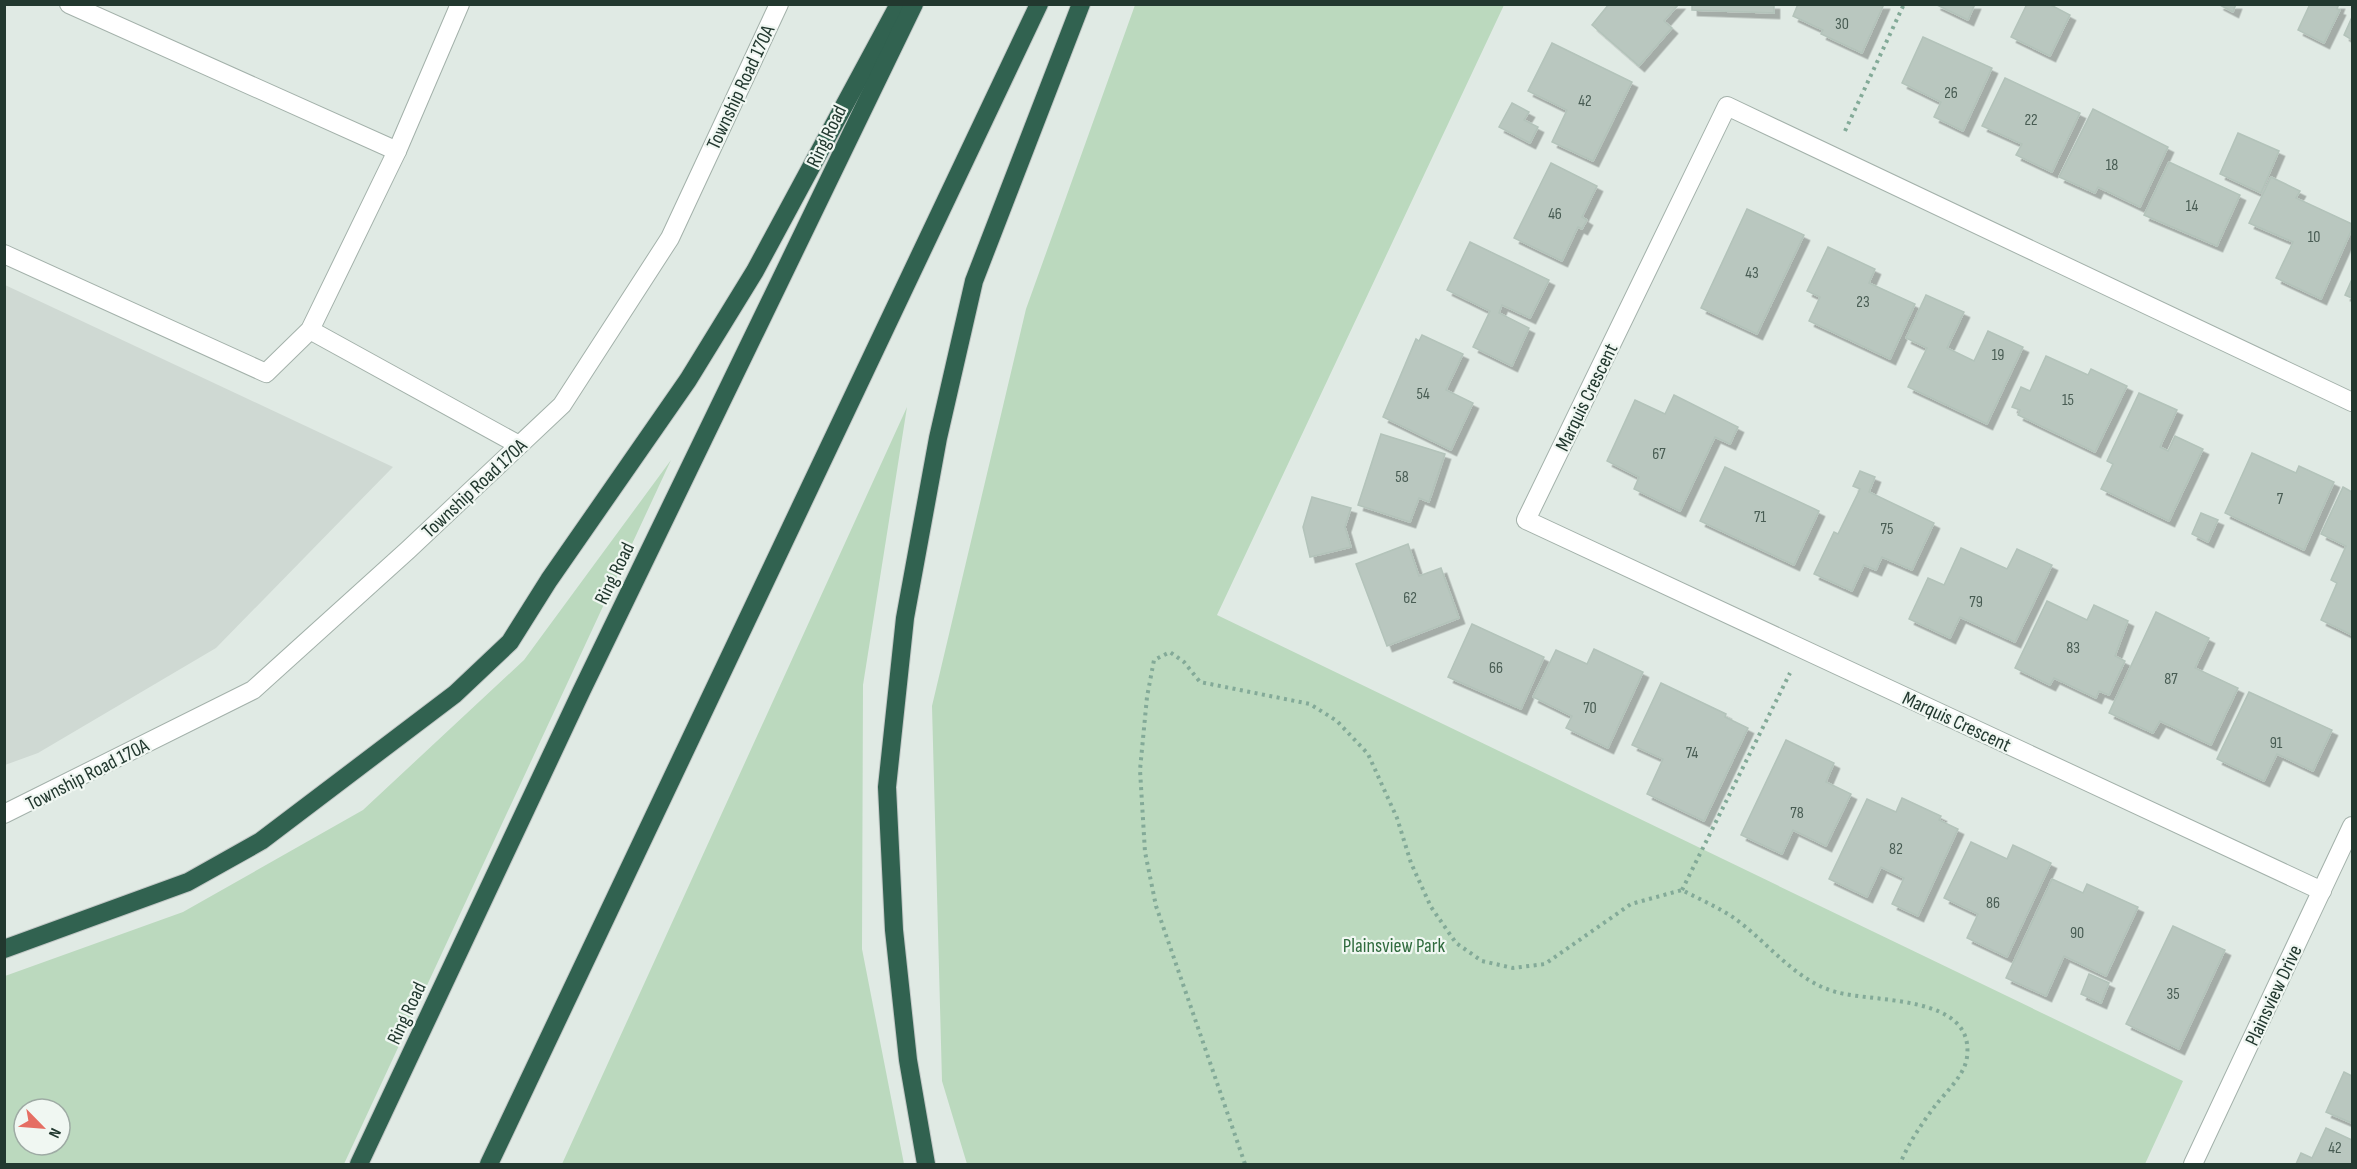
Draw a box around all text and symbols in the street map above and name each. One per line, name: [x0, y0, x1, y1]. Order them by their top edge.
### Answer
house number: 30: [1835, 15, 1849, 34]
street label: Township Road 170A: [702, 21, 780, 153]
house number: 26: [1944, 84, 1958, 103]
house number: 42: [1578, 92, 1592, 111]
street label: Ring Road: [802, 102, 852, 171]
house number: 22: [2024, 111, 2038, 130]
house number: 18: [2106, 156, 2118, 175]
house number: 14: [2186, 197, 2198, 216]
house number: 46: [1548, 205, 1562, 224]
house number: 10: [2308, 228, 2320, 247]
house number: 43: [1745, 264, 1759, 283]
house number: 23: [1856, 293, 1870, 312]
street label: Marquis Crescent: [1551, 340, 1623, 455]
house number: 19: [1992, 346, 2004, 365]
house number: 54: [1416, 385, 1430, 404]
house number: 15: [2062, 391, 2074, 410]
street label: Township Road 170A: [417, 434, 532, 543]
house number: 67: [1652, 445, 1666, 464]
house number: 58: [1395, 468, 1409, 487]
house number: 7: [2277, 490, 2284, 509]
house number: 71: [1754, 508, 1766, 527]
house number: 75: [1881, 520, 1893, 539]
street label: Ring Road: [590, 539, 640, 608]
house number: 62: [1403, 589, 1417, 608]
house number: 79: [1969, 593, 1983, 612]
house number: 83: [2066, 639, 2080, 658]
house number: 66: [1489, 659, 1503, 678]
house number: 87: [2164, 670, 2178, 689]
street label: Marquis Crescent: [1899, 686, 2015, 757]
house number: 70: [1583, 699, 1597, 718]
street label: Township Road 170A: [22, 733, 153, 816]
house number: 91: [2270, 734, 2283, 753]
house number: 74: [1686, 744, 1698, 763]
house number: 78: [1790, 804, 1804, 823]
house number: 82: [1889, 840, 1903, 859]
house number: 86: [1986, 894, 2000, 913]
house number: 90: [2070, 924, 2084, 943]
park label: Plainsview Park: [1343, 934, 1446, 958]
street label: Plainsview Drive: [2240, 941, 2308, 1049]
street label: Ring Road: [382, 978, 432, 1048]
house number: 35: [2166, 985, 2180, 1004]
north arrow: [12, 1097, 72, 1157]
text: N: [44, 1125, 65, 1141]
house number: 42: [2328, 1139, 2342, 1158]

